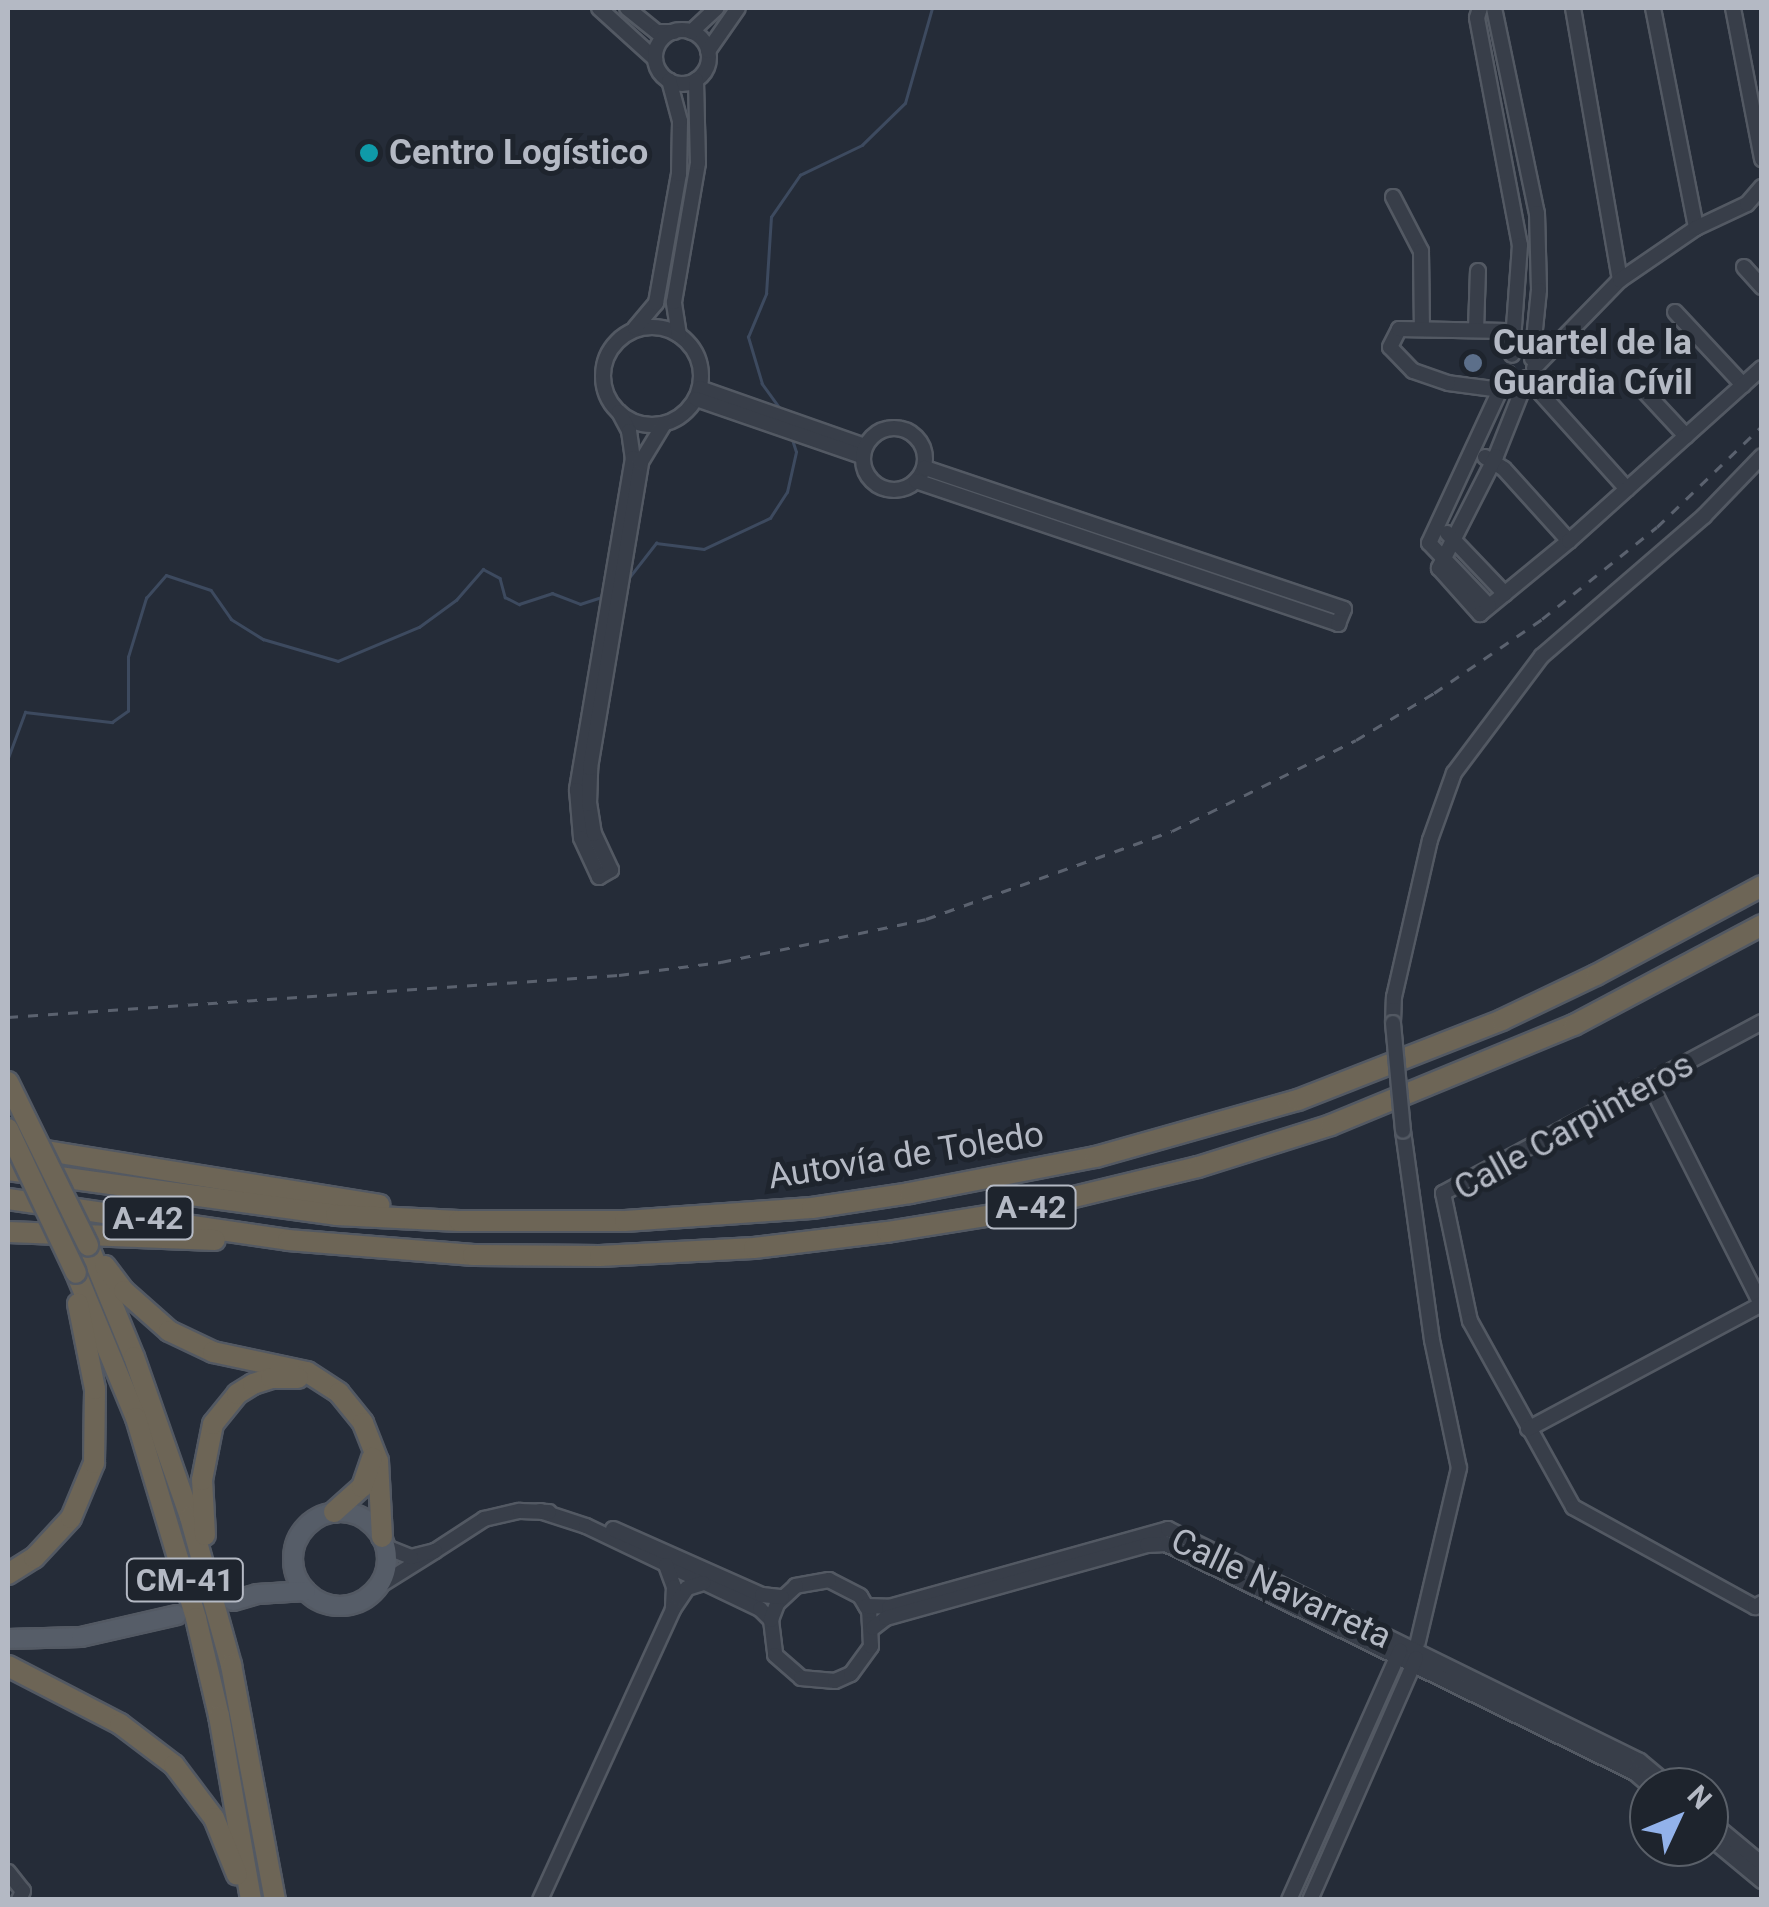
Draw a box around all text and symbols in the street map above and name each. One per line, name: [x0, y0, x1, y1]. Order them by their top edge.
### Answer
place label: Centro Logístico: [389, 132, 648, 174]
marker: Centro Logístico: [358, 142, 380, 164]
place label: Cuartel de la Guardia Cívil: [1493, 322, 1693, 404]
marker: Cuartel de la Guardia Cívil: [1462, 352, 1484, 374]
street label: Calle Carpinteros: [1447, 1044, 1701, 1210]
street label: Autovía de Toledo: [765, 1113, 1047, 1199]
road number: A-42: [984, 1180, 1078, 1234]
road number: A-42: [100, 1191, 196, 1245]
street label: Calle Navarreta: [1164, 1520, 1398, 1658]
road number: CM-41: [125, 1553, 245, 1607]
north arrow: [1629, 1767, 1729, 1867]
text: N: [1681, 1779, 1718, 1816]

